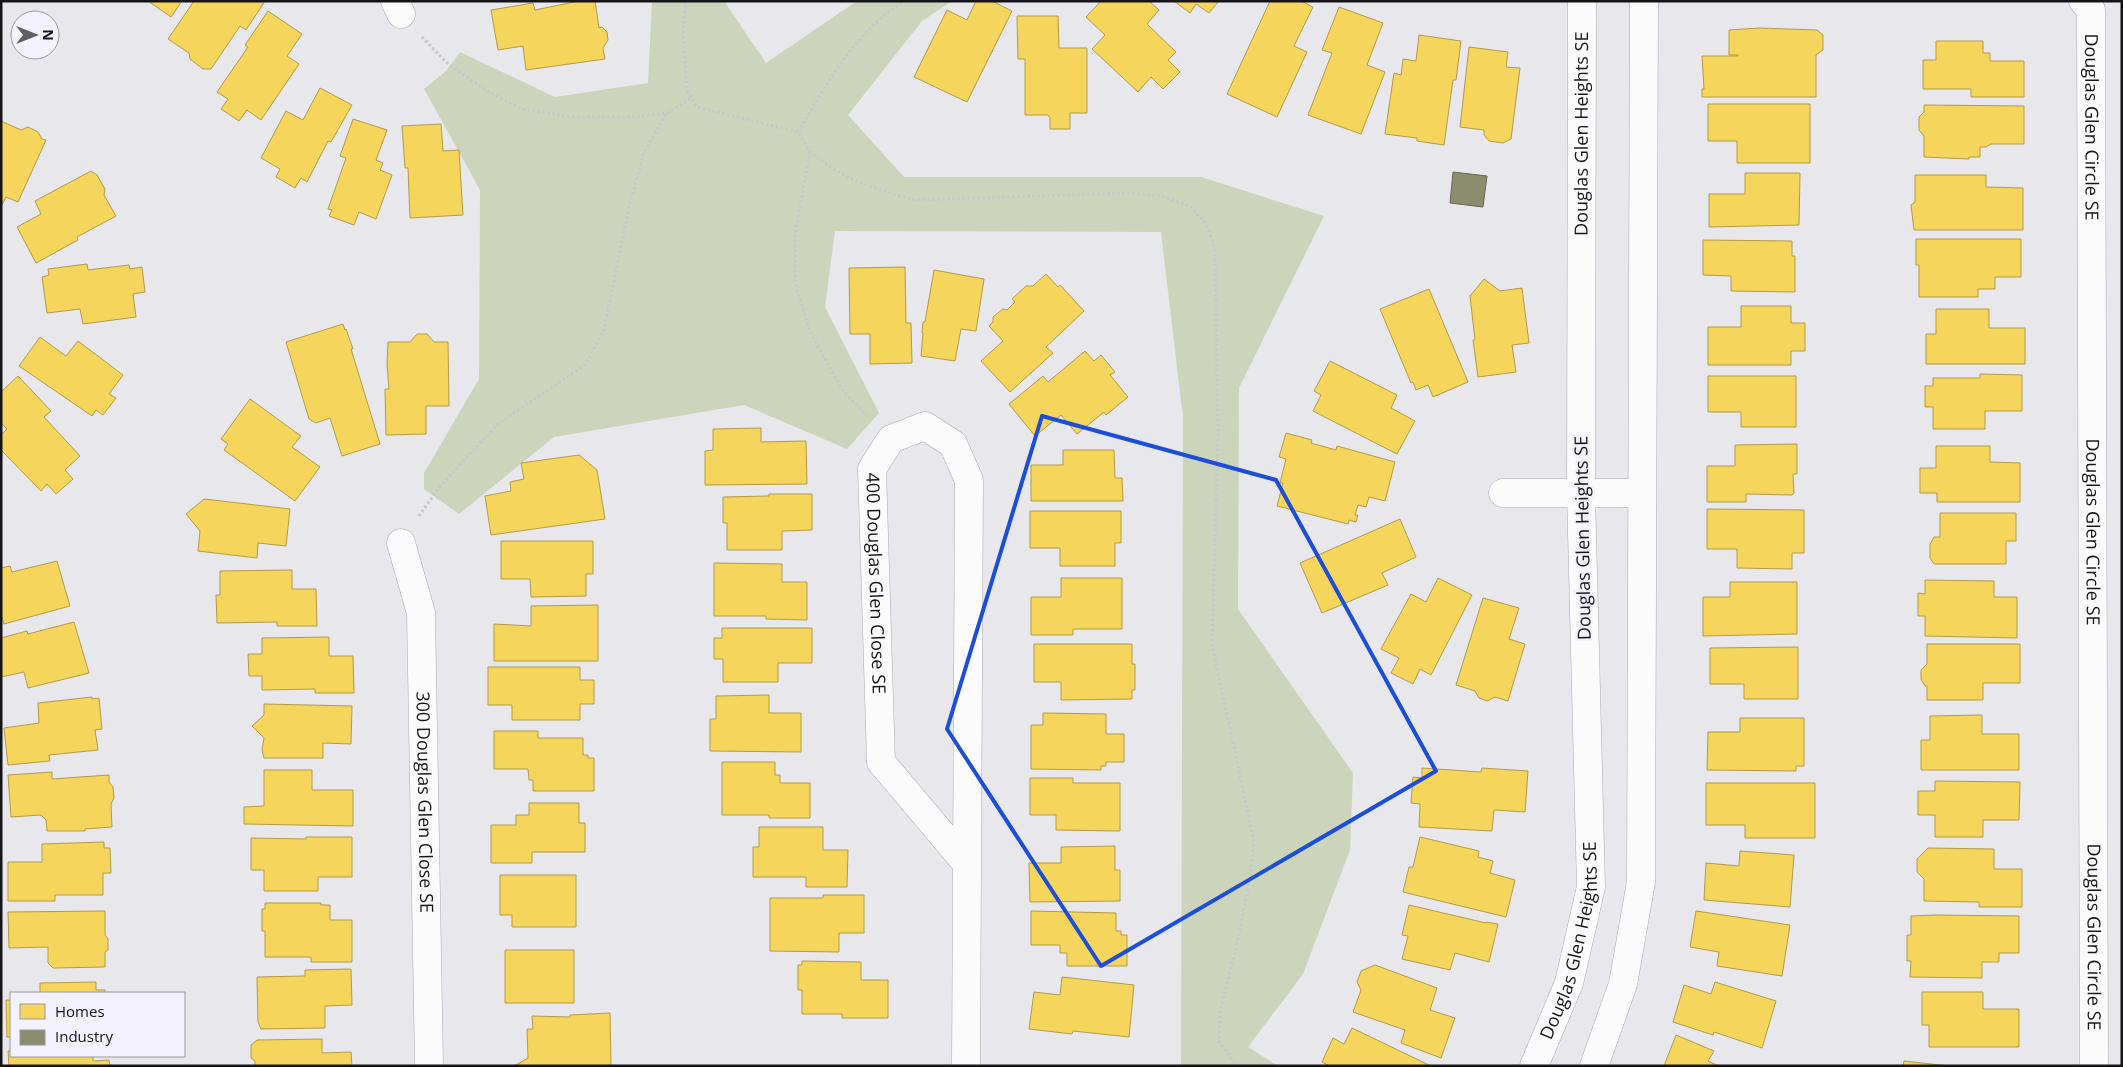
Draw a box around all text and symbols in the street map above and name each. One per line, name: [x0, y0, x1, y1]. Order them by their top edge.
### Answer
north arrow: [10, 10, 60, 60]
text: N: [39, 29, 58, 41]
street label: Douglas Glen Heights SE: [1569, 31, 1593, 236]
street label: Douglas Glen Circle SE: [2080, 33, 2105, 221]
street label: Douglas Glen Heights SE: [1568, 436, 1596, 640]
street label: Douglas Glen Circle SE: [2081, 438, 2106, 626]
street label: 400 Douglas Glen Close SE: [861, 472, 892, 694]
street label: 300 Douglas Glen Close SE: [411, 691, 439, 913]
street label: Douglas Glen Heights SE: [1534, 841, 1602, 1043]
street label: Douglas Glen Circle SE: [2082, 843, 2107, 1031]
legend: [10, 992, 185, 1057]
text: Homes: [55, 1001, 105, 1021]
text: Industry: [55, 1026, 113, 1046]

